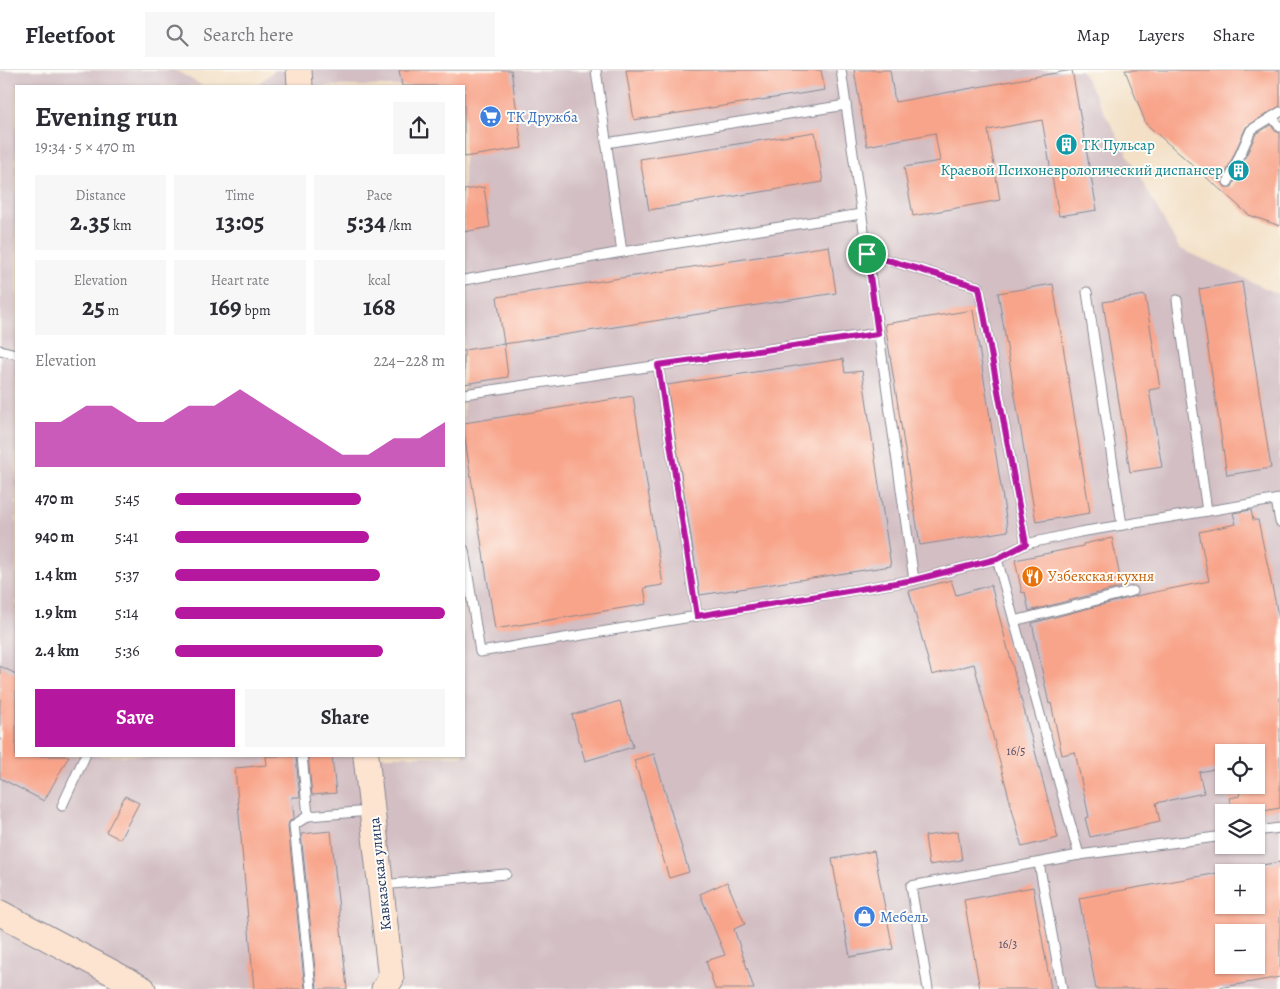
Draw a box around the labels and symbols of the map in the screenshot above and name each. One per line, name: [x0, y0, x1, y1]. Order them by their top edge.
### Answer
supermarket icon: ТК Дружба: [479, 105, 503, 129]
place label: ТК Дружба: [507, 107, 578, 127]
building icon: ТК Пульсар: [1054, 133, 1078, 157]
place label: ТК Пульсар: [1082, 135, 1155, 155]
building icon: Краевой Психоневрологический диспансер: [1227, 158, 1251, 182]
place label: Краевой Психоневрологический диспансер: [940, 160, 1223, 180]
pin: [846, 233, 888, 275]
restaurant icon: Узбекская кухня: [1020, 564, 1044, 588]
place label: Узбекская кухня: [1048, 566, 1154, 586]
house number: 16/5: [1007, 743, 1025, 759]
street label: Кавказская улица: [364, 816, 396, 932]
shop icon: Мебель: [852, 905, 876, 929]
place label: Мебель: [880, 907, 928, 927]
house number: 16/3: [999, 936, 1017, 952]

